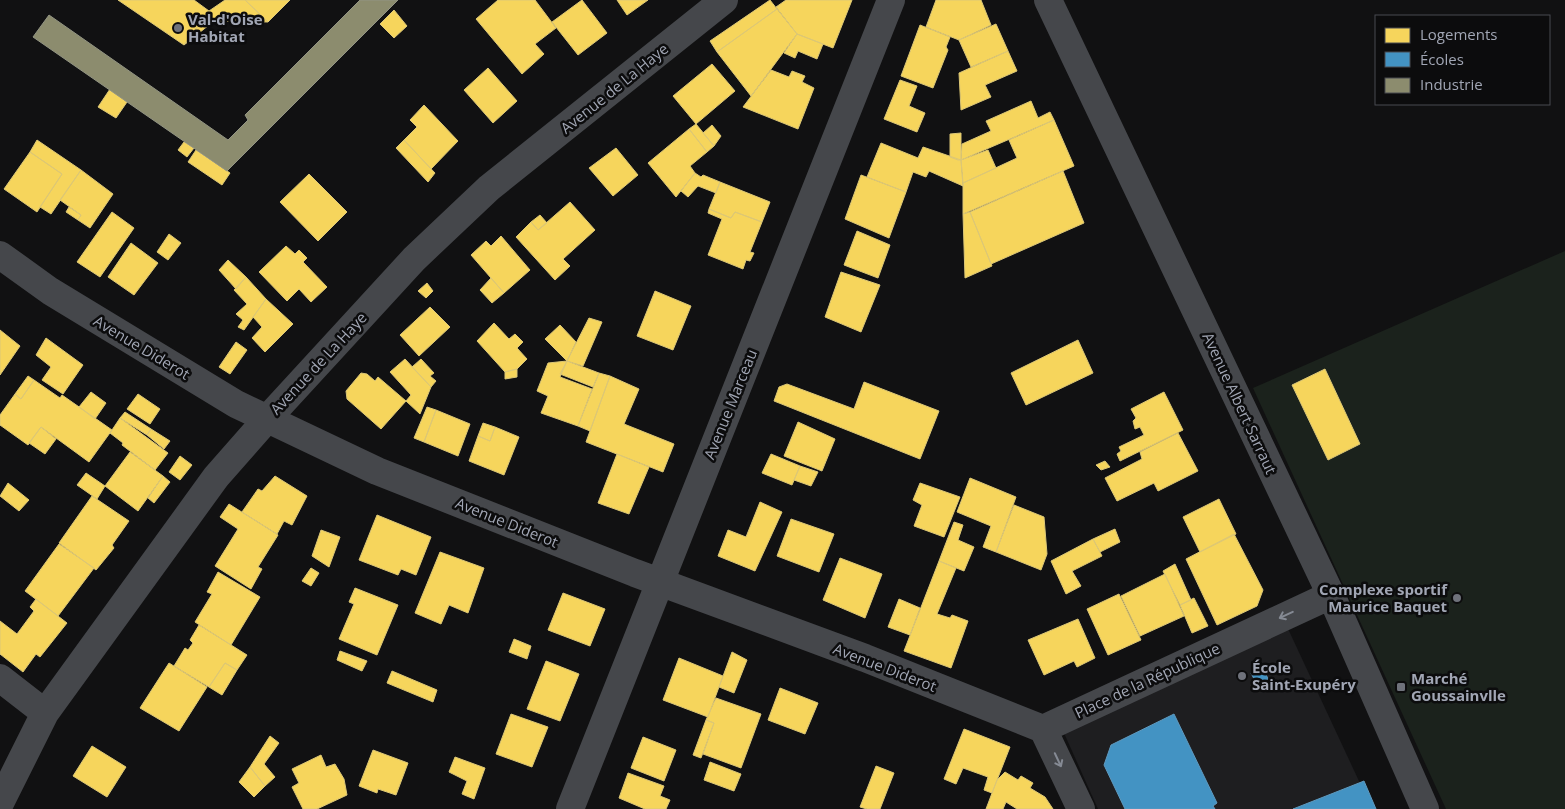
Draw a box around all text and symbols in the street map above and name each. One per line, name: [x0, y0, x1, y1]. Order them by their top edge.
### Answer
place label: Val-d'Oise Habitat: [188, 9, 263, 46]
legend: [1375, 15, 1550, 105]
marker: Val-d'Oise Habitat: [172, 22, 184, 34]
text: Logements: [1420, 24, 1497, 44]
street label: Avenue de La Haye: [556, 38, 672, 138]
text: Écoles: [1420, 49, 1464, 69]
text: Industrie: [1420, 74, 1483, 94]
street label: Avenue de La Haye: [265, 308, 371, 418]
street label: Avenue Diderot: [90, 310, 194, 384]
street label: Avenue Albert Sarraut: [1198, 329, 1282, 477]
street label: Avenue Marceau: [699, 346, 761, 462]
street label: Avenue Diderot: [453, 492, 561, 552]
place label: Complexe sportif Maurice Baquet: [1319, 579, 1448, 616]
marker: Complexe sportif Maurice Baquet: [1451, 592, 1463, 604]
one-way arrow: [1279, 610, 1294, 620]
street label: Avenue Diderot: [831, 638, 939, 696]
street label: Place de la République: [1071, 638, 1223, 722]
place label: École Saint-Exupéry: [1252, 657, 1356, 694]
place label: Marché Goussainvlle: [1411, 668, 1506, 705]
marker: École Saint-Exupéry: [1236, 670, 1248, 682]
marker: Marché Goussainvlle: [1395, 681, 1407, 693]
one-way arrow: [1054, 752, 1063, 767]

